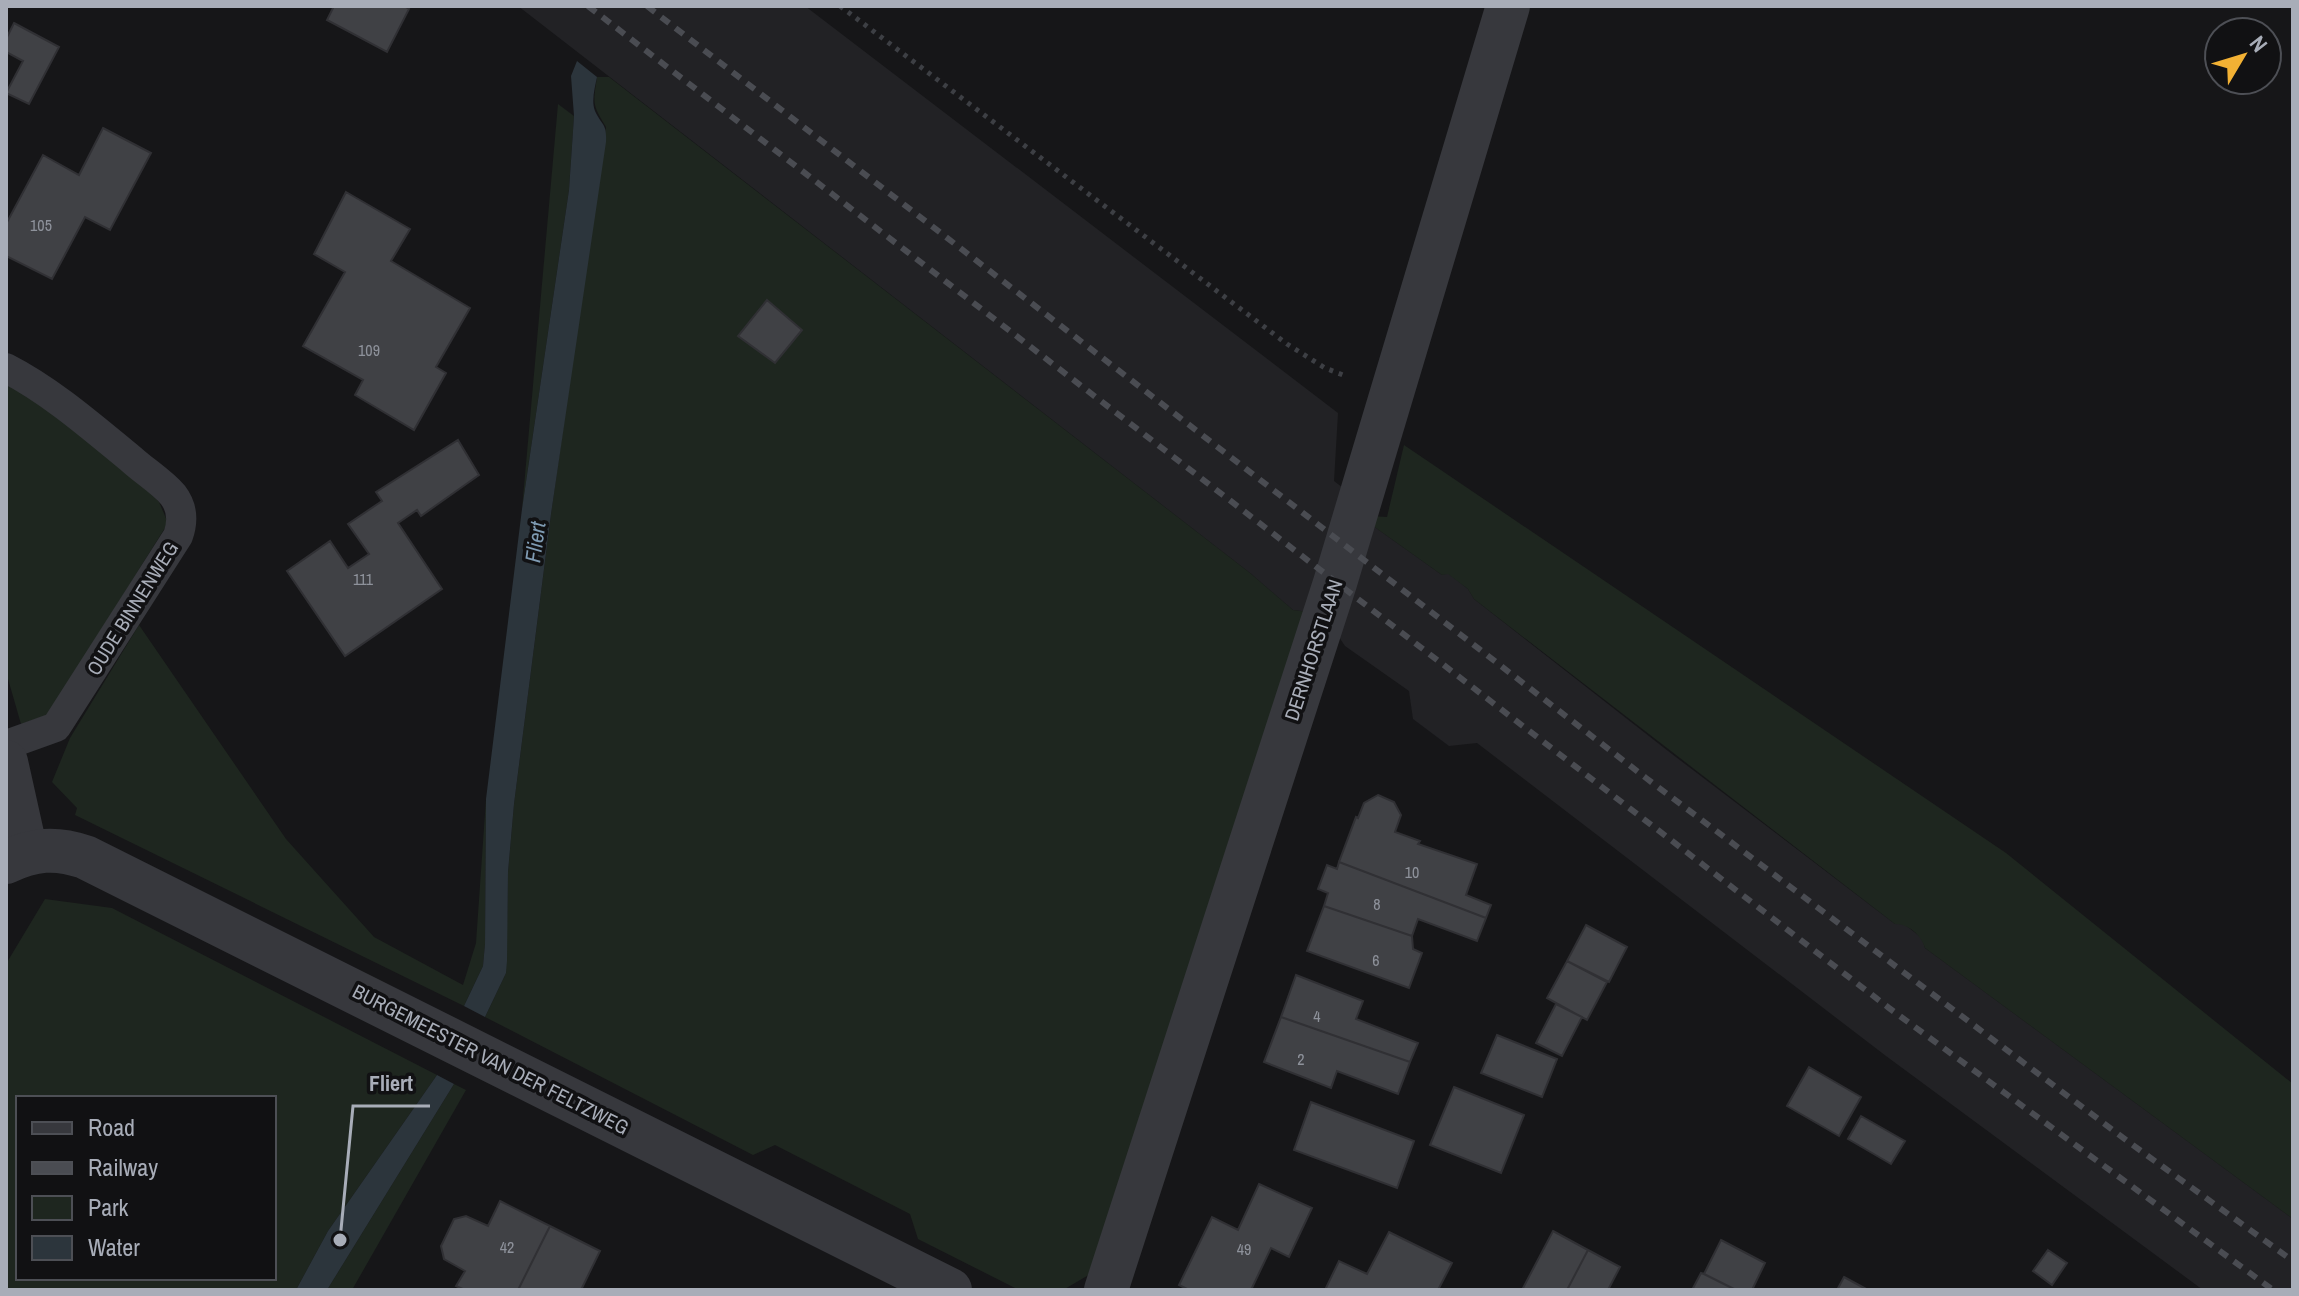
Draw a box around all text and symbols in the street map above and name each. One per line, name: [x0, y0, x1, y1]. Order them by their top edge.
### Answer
north arrow: [2203, 16, 2283, 96]
text: N: [2243, 29, 2275, 58]
house number: 105: [30, 214, 52, 236]
house number: 109: [358, 339, 380, 361]
water label: Fliert: [517, 519, 553, 564]
street label: OUDE BINNENWEG: [80, 536, 184, 680]
house number: 111: [353, 568, 374, 590]
street label: DERNHORSTLAAN: [1277, 576, 1349, 724]
house number: 10: [1405, 861, 1419, 883]
house number: 8: [1373, 893, 1381, 915]
house number: 6: [1372, 949, 1380, 971]
street label: BURGEMEESTER VAN DER FELTZWEG: [348, 977, 634, 1141]
house number: 4: [1313, 1005, 1321, 1027]
house number: 2: [1297, 1048, 1305, 1070]
callout: Fliert: [353, 1060, 430, 1106]
text: Fliert: [369, 1068, 413, 1098]
legend: [16, 1096, 276, 1280]
text: Road: [88, 1111, 135, 1143]
text: Railway: [88, 1151, 158, 1183]
text: Park: [88, 1191, 129, 1223]
text: Water: [88, 1231, 140, 1263]
house number: 42: [500, 1236, 514, 1258]
house number: 49: [1237, 1238, 1251, 1260]

